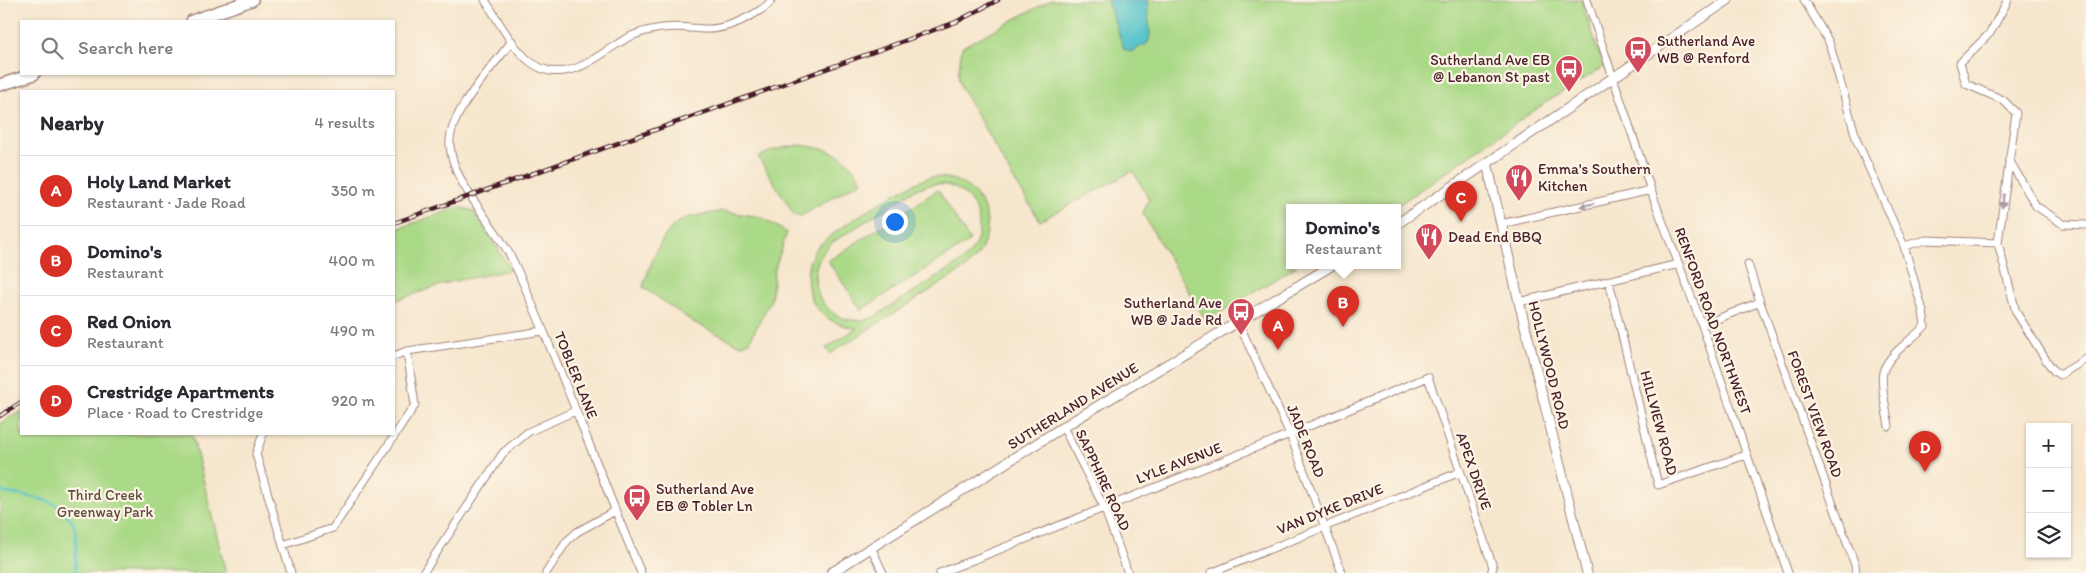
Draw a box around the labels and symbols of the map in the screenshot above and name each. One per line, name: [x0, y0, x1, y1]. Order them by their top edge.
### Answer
place label: Sutherland Ave WB @ Renford: [1657, 32, 1755, 67]
bus stop icon: Sutherland Ave WB @ Renford: [1623, 35, 1653, 74]
place label: Sutherland Ave EB @ Lebanon St past: [1430, 51, 1550, 86]
bus stop icon: Sutherland Ave EB @ Lebanon St past: [1554, 54, 1584, 93]
place label: Emma's Southern Kitchen: [1538, 160, 1652, 195]
restaurant icon: Emma's Southern Kitchen: [1504, 163, 1534, 202]
pin: C: [1445, 181, 1477, 222]
one-way arrow: [1999, 194, 2007, 210]
one-way arrow: [1579, 201, 1594, 209]
your location: [882, 209, 908, 235]
restaurant icon: Dead End BBQ: [1414, 222, 1444, 261]
street label: RENFORD ROAD NORTHWEST: [1671, 225, 1755, 418]
place label: Dead End BBQ: [1448, 228, 1542, 246]
pin: B: [1327, 286, 1359, 327]
place label: Sutherland Ave WB @ Jade Rd: [1124, 294, 1222, 329]
bus stop icon: Sutherland Ave WB @ Jade Rd: [1226, 297, 1256, 336]
street label: HOLLYWOOD ROAD: [1524, 299, 1574, 431]
pin: A: [1262, 309, 1294, 350]
street label: TOBLER LANE: [550, 329, 602, 421]
street label: FOREST VIEW ROAD: [1784, 348, 1846, 480]
street label: SUTHERLAND AVENUE: [1004, 359, 1142, 453]
street label: HILLVIEW ROAD: [1636, 368, 1682, 478]
street label: JADE ROAD: [1283, 402, 1329, 480]
street label: SAPPHIRE ROAD: [1072, 426, 1134, 534]
street label: APEX DRIVE: [1452, 430, 1496, 512]
pin: D: [1909, 431, 1941, 472]
street label: LYLE AVENUE: [1134, 438, 1224, 488]
place label: Sutherland Ave EB @ Tobler Ln: [656, 480, 754, 515]
street label: VAN DYKE DRIVE: [1274, 480, 1386, 538]
bus stop icon: Sutherland Ave EB @ Tobler Ln: [622, 483, 652, 522]
park label: Third Creek Greenway Park: [57, 486, 153, 521]

